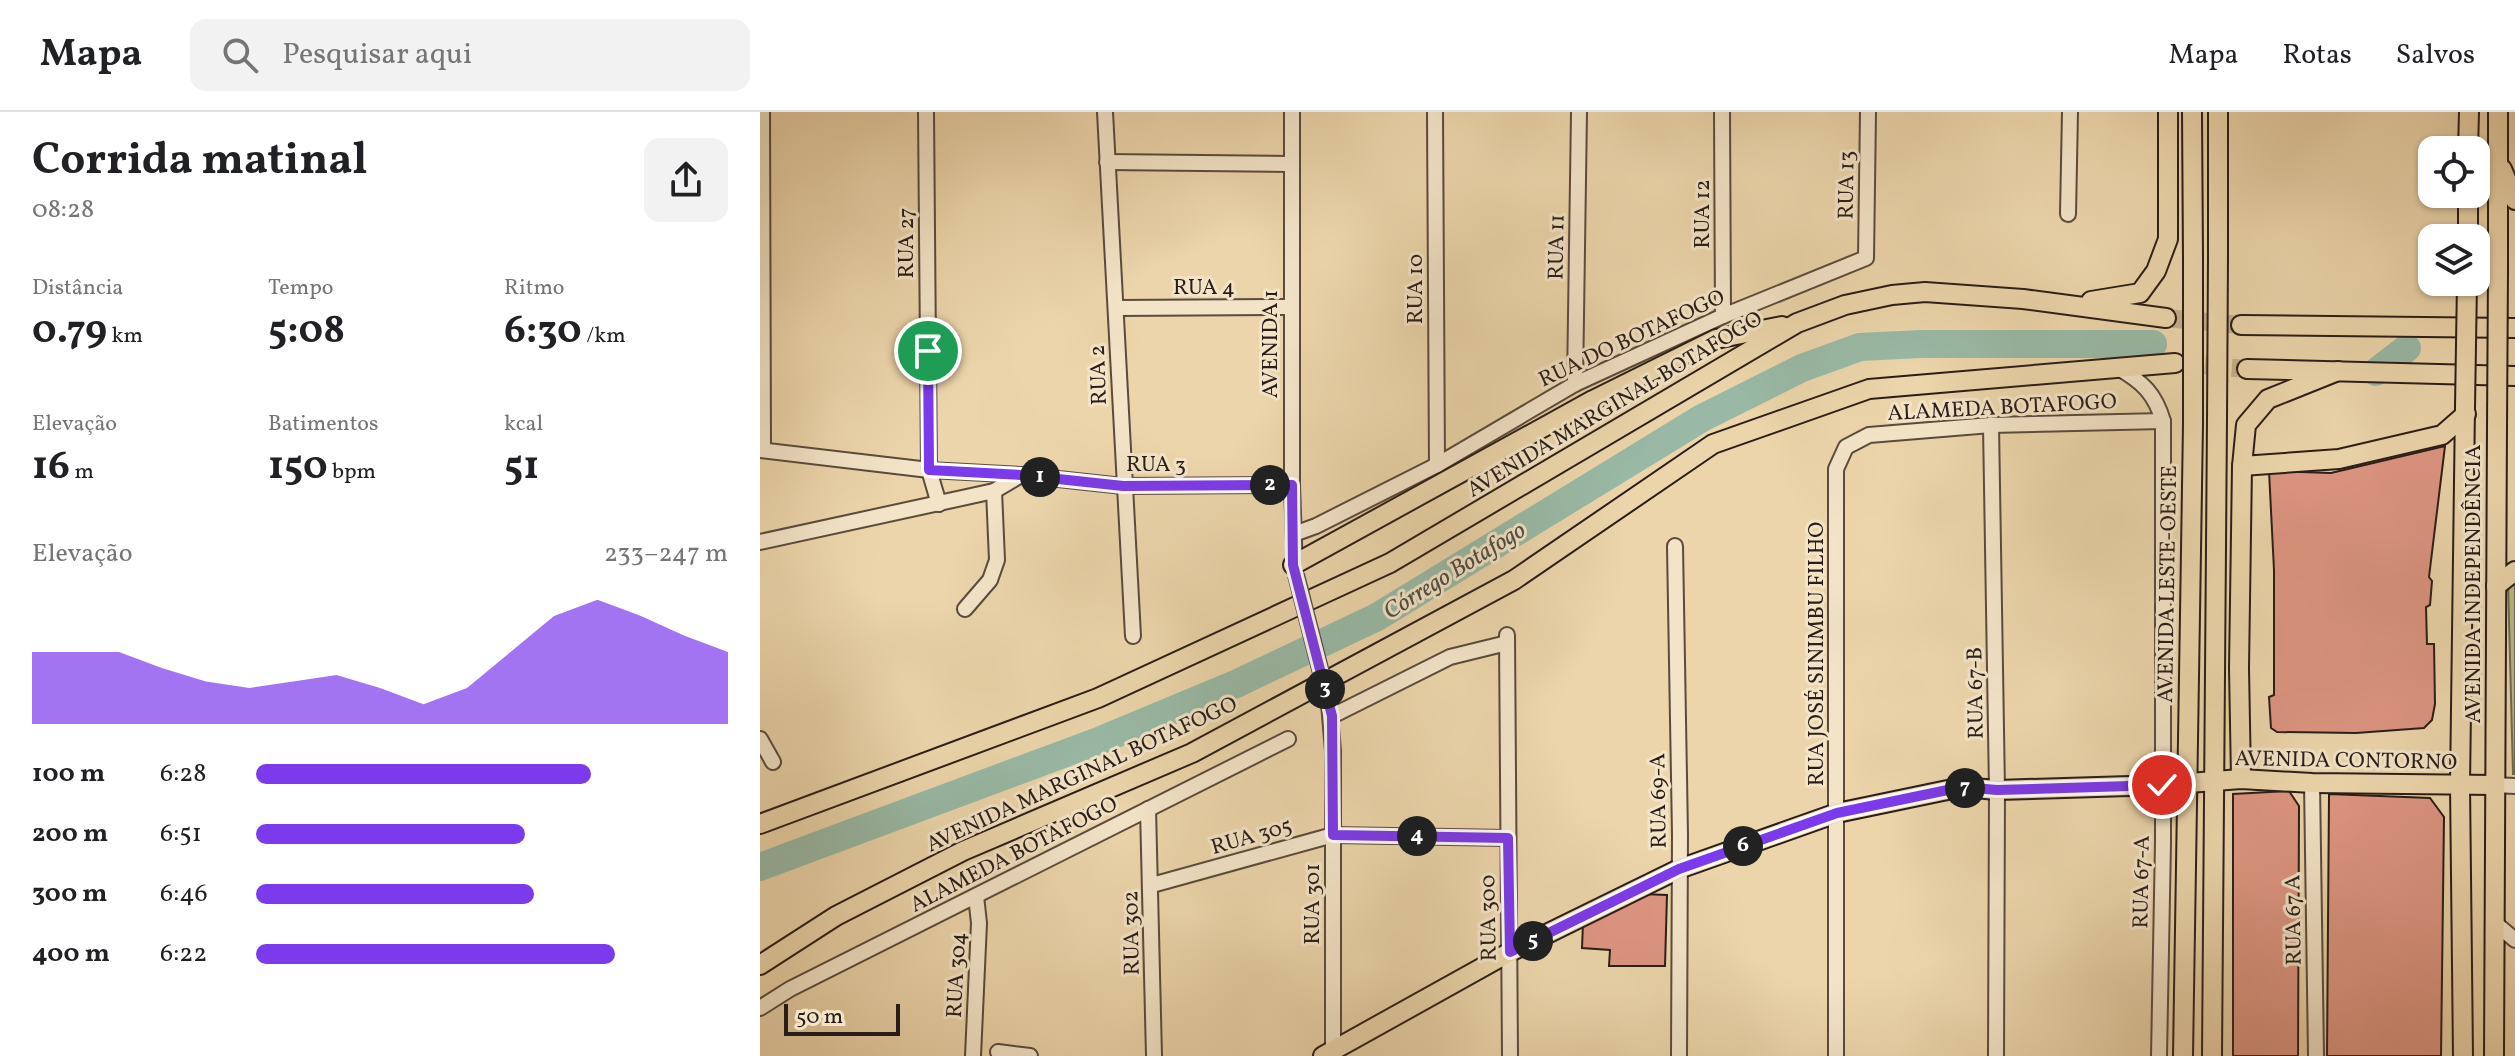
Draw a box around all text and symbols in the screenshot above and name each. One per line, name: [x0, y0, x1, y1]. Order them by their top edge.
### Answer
search box: [190, 19, 750, 91]
text: Mapa: [40, 29, 142, 82]
icon: search: [218, 33, 262, 77]
text: Pesquisar aqui: [282, 34, 472, 76]
text: Mapa: [2169, 36, 2239, 75]
text: Rotas: [2283, 36, 2352, 75]
text: Salvos: [2396, 36, 2475, 75]
text: Corrida matinal: [32, 131, 368, 192]
map controls: [2418, 136, 2490, 296]
button: locate: [2418, 136, 2490, 208]
button: share: [644, 138, 728, 222]
street label: RUA 13: [1831, 150, 1864, 220]
street label: RUA 12: [1688, 179, 1719, 249]
text: 08:28: [32, 192, 94, 228]
street label: RUA 27: [892, 208, 923, 278]
street label: RUA 11: [1541, 214, 1574, 280]
button: layers: [2418, 224, 2490, 296]
street label: RUA 10: [1401, 254, 1432, 324]
text: Distância: [32, 273, 123, 304]
text: Tempo: [268, 273, 334, 304]
text: Ritmo: [504, 273, 565, 304]
street label: RUA 4: [1173, 273, 1235, 304]
street label: RUA DO BOTAFOGO: [1534, 282, 1730, 396]
street label: AVENIDA 1: [1256, 290, 1287, 398]
text: 0.79: [32, 304, 107, 360]
text: 5:08: [268, 304, 345, 360]
text: 6:30: [504, 304, 582, 360]
street label: AVENIDA MARGINAL BOTAFOGO: [1462, 304, 1769, 506]
pin: [894, 317, 962, 385]
text: km: [107, 321, 143, 352]
text: /km: [582, 321, 626, 352]
icon: arrive: [906, 329, 950, 373]
street label: RUA 2: [1083, 344, 1116, 406]
street label: ALAMEDA BOTAFOGO: [1887, 387, 2118, 430]
text: Elevação: [32, 409, 117, 440]
text: Batimentos: [268, 409, 378, 440]
text: kcal: [504, 409, 543, 440]
text: 16: [32, 440, 70, 496]
text: 150: [268, 440, 328, 496]
text: 51: [504, 440, 539, 496]
street label: AVENIDA INDEPENDÊNCIA: [2459, 444, 2490, 724]
street label: RUA 3: [1126, 450, 1186, 481]
text: m: [70, 457, 94, 488]
text: bpm: [328, 457, 376, 488]
pin: 1: [1020, 457, 1060, 497]
text: 1: [1036, 461, 1044, 492]
pin: 2: [1250, 465, 1290, 505]
street label: AVENIDA LESTE-OESTE: [2151, 465, 2186, 703]
text: 2: [1264, 469, 1276, 500]
water label: Córrego Botafogo: [1377, 514, 1533, 629]
street label: RUA JOSÉ SINIMBU FILHO: [1802, 522, 1833, 786]
text: Elevação: [32, 536, 133, 572]
text: 233–247 m: [604, 536, 728, 572]
street label: RUA 67-B: [1960, 647, 1993, 739]
pin: 3: [1305, 669, 1345, 709]
text: 3: [1319, 673, 1331, 704]
street label: AVENIDA MARGINAL BOTAFOGO: [921, 689, 1243, 861]
street label: AVENIDA CONTORNO: [2234, 744, 2458, 779]
pin: [2128, 751, 2196, 819]
street label: RUA 69-A: [1643, 753, 1676, 849]
text: 100 m: [32, 756, 105, 792]
text: 6:28: [160, 756, 206, 792]
icon: check: [2140, 763, 2184, 807]
pin: 7: [1945, 768, 1985, 808]
text: 7: [1960, 772, 1970, 803]
street label: ALAMEDA BOTAFOGO: [905, 789, 1123, 921]
street label: RUA 305: [1207, 811, 1296, 864]
text: 200 m: [32, 816, 108, 852]
text: 6:51: [160, 816, 202, 852]
pin: 4: [1397, 816, 1437, 856]
text: 4: [1410, 820, 1424, 851]
pin: 6: [1723, 826, 1763, 866]
text: 6: [1737, 830, 1749, 861]
street label: RUA 67-A: [2126, 835, 2159, 929]
street label: RUA 301: [1298, 863, 1329, 945]
street label: RUA 300: [1473, 874, 1506, 962]
street label: RUA 67 A: [2278, 874, 2311, 966]
text: 300 m: [32, 876, 108, 912]
text: 6:46: [160, 876, 208, 912]
street label: RUA 302: [1116, 890, 1149, 976]
pin: 5: [1513, 921, 1553, 961]
text: 5: [1528, 925, 1538, 956]
street label: RUA 304: [940, 932, 975, 1019]
text: 400 m: [32, 936, 110, 972]
text: 6:22: [160, 936, 207, 972]
scale bar: [784, 1000, 900, 1036]
text: 50 m: [796, 1002, 843, 1033]

